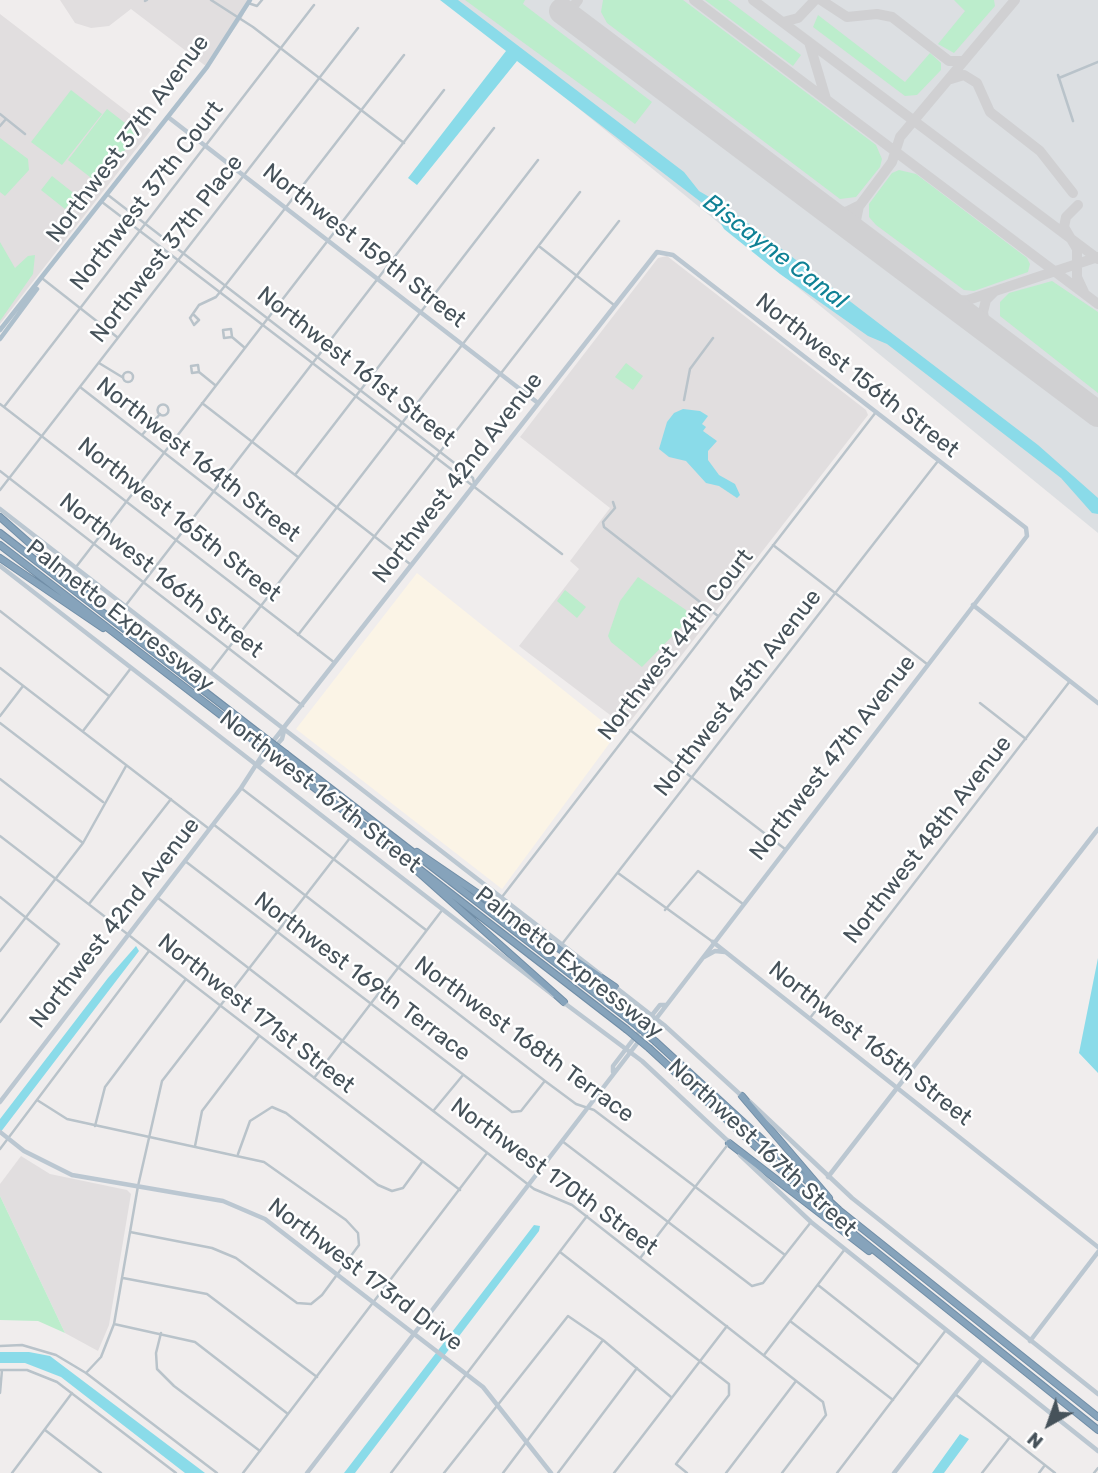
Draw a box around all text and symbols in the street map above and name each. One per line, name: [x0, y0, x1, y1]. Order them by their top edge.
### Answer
street label: Northwest 37th Avenue: [41, 30, 215, 248]
street label: Northwest 37th Court: [65, 96, 229, 296]
street label: Northwest 37th Place: [85, 149, 249, 349]
street label: Northwest 159th Street: [257, 158, 471, 334]
water label: Biscayne Canal: [697, 188, 853, 316]
street label: Northwest 161st Street: [251, 281, 461, 453]
street label: Northwest 156th Street: [750, 288, 964, 464]
street label: Northwest 42nd Avenue: [367, 367, 549, 589]
street label: Northwest 164th Street: [91, 372, 305, 548]
street label: Northwest 165th Street: [72, 432, 286, 608]
street label: Northwest 166th Street: [54, 488, 268, 664]
street label: Palmetto Expressway: [21, 534, 219, 698]
street label: Northwest 44th Court: [593, 544, 759, 746]
street label: Northwest 45th Avenue: [649, 584, 827, 802]
street label: Northwest 47th Avenue: [744, 650, 922, 866]
street label: Northwest 167th Street: [214, 705, 426, 879]
street label: Northwest 48th Avenue: [838, 731, 1018, 949]
street label: Northwest 42nd Avenue: [24, 812, 206, 1034]
street label: Palmetto Expressway: [470, 881, 668, 1045]
street label: Northwest 169th Terrace: [248, 887, 476, 1067]
street label: Northwest 171st Street: [152, 928, 360, 1100]
street label: Northwest 168th Terrace: [409, 951, 639, 1129]
street label: Northwest 165th Street: [763, 956, 977, 1132]
street label: Northwest 167th Street: [662, 1053, 862, 1243]
street label: Northwest 170th Street: [445, 1093, 663, 1261]
street label: Northwest 173rd Drive: [262, 1193, 468, 1357]
north arrow: [1014, 1389, 1084, 1459]
text: N: [1023, 1427, 1048, 1454]

